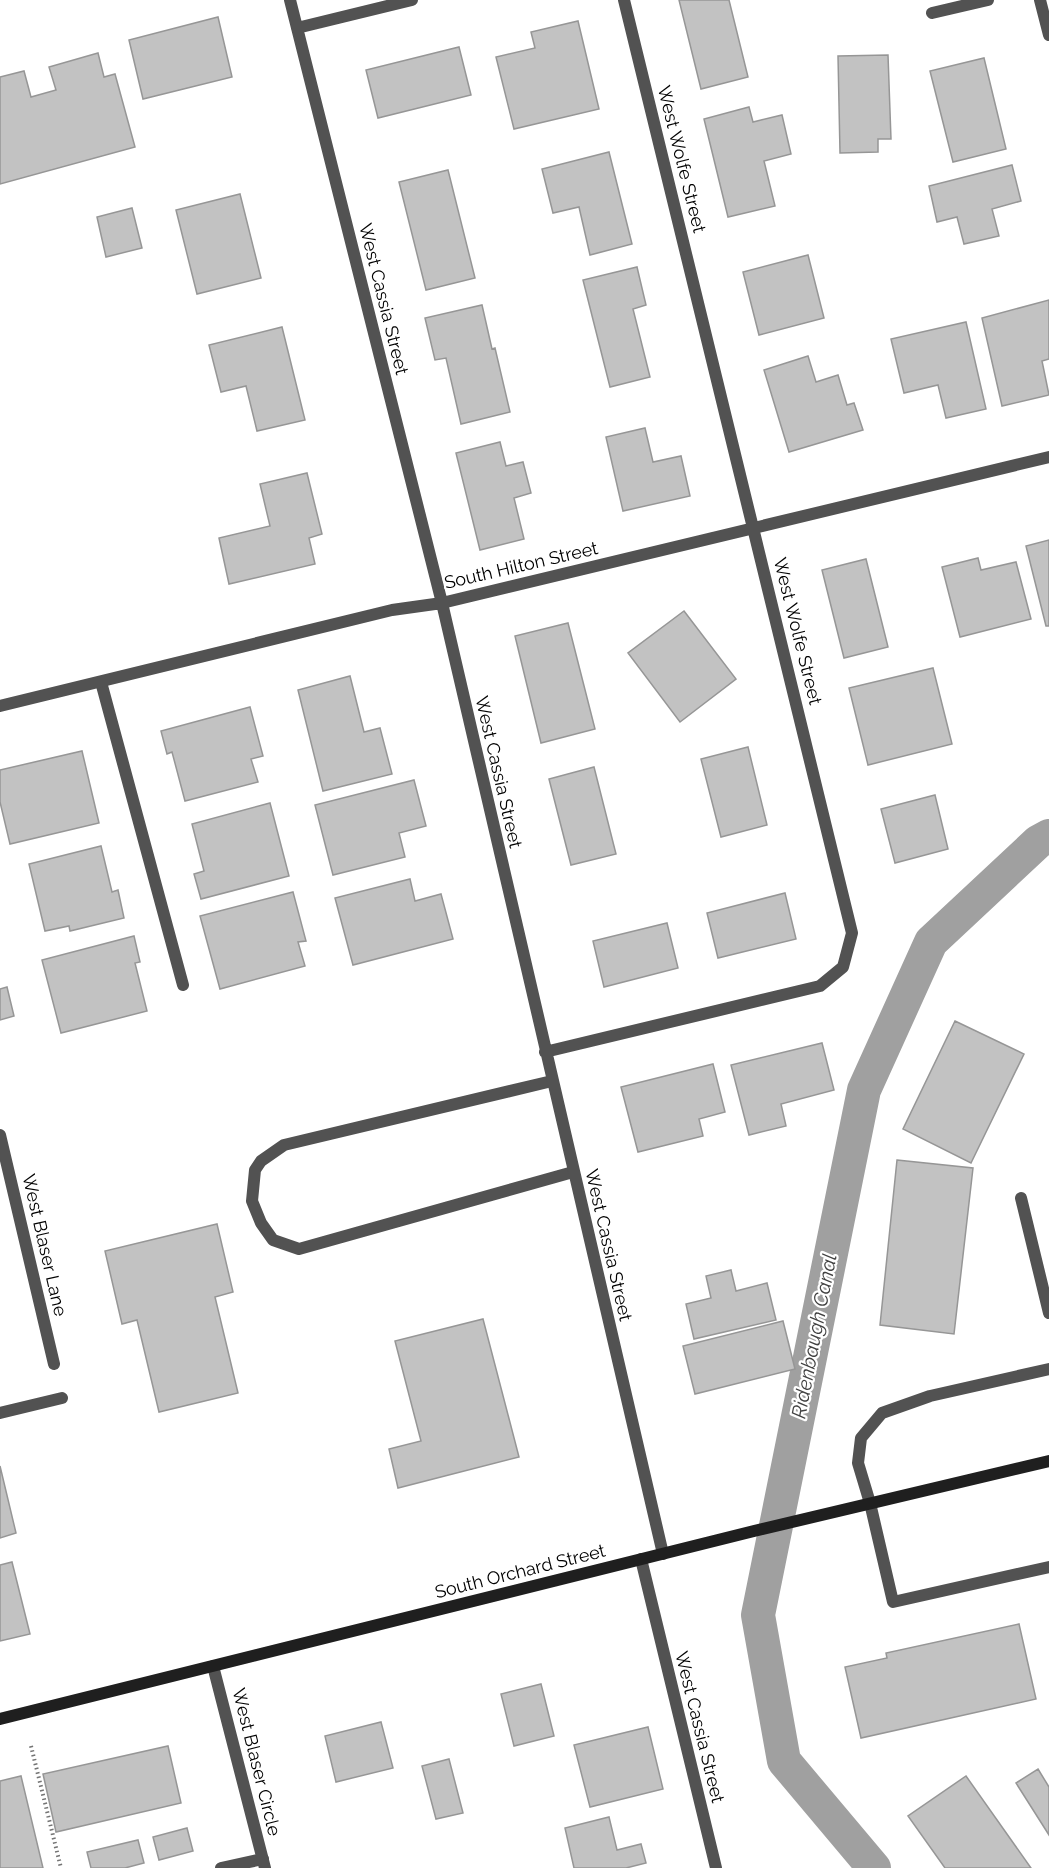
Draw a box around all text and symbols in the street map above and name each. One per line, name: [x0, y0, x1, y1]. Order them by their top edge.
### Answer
street label: West Wolfe Street: [654, 83, 710, 235]
street label: West Cassia Street: [355, 221, 413, 377]
street label: South Hilton Street: [442, 537, 600, 593]
street label: West Wolfe Street: [770, 555, 826, 707]
street label: West Cassia Street: [471, 694, 527, 850]
street label: West Cassia Street: [581, 1167, 637, 1323]
street label: West Blaser Lane: [18, 1172, 72, 1319]
water label: Ridenbaugh Canal: [786, 1252, 842, 1420]
street label: South Orchard Street: [433, 1540, 607, 1602]
street label: West Cassia Street: [671, 1649, 729, 1805]
street label: West Blaser Circle: [228, 1686, 286, 1839]

